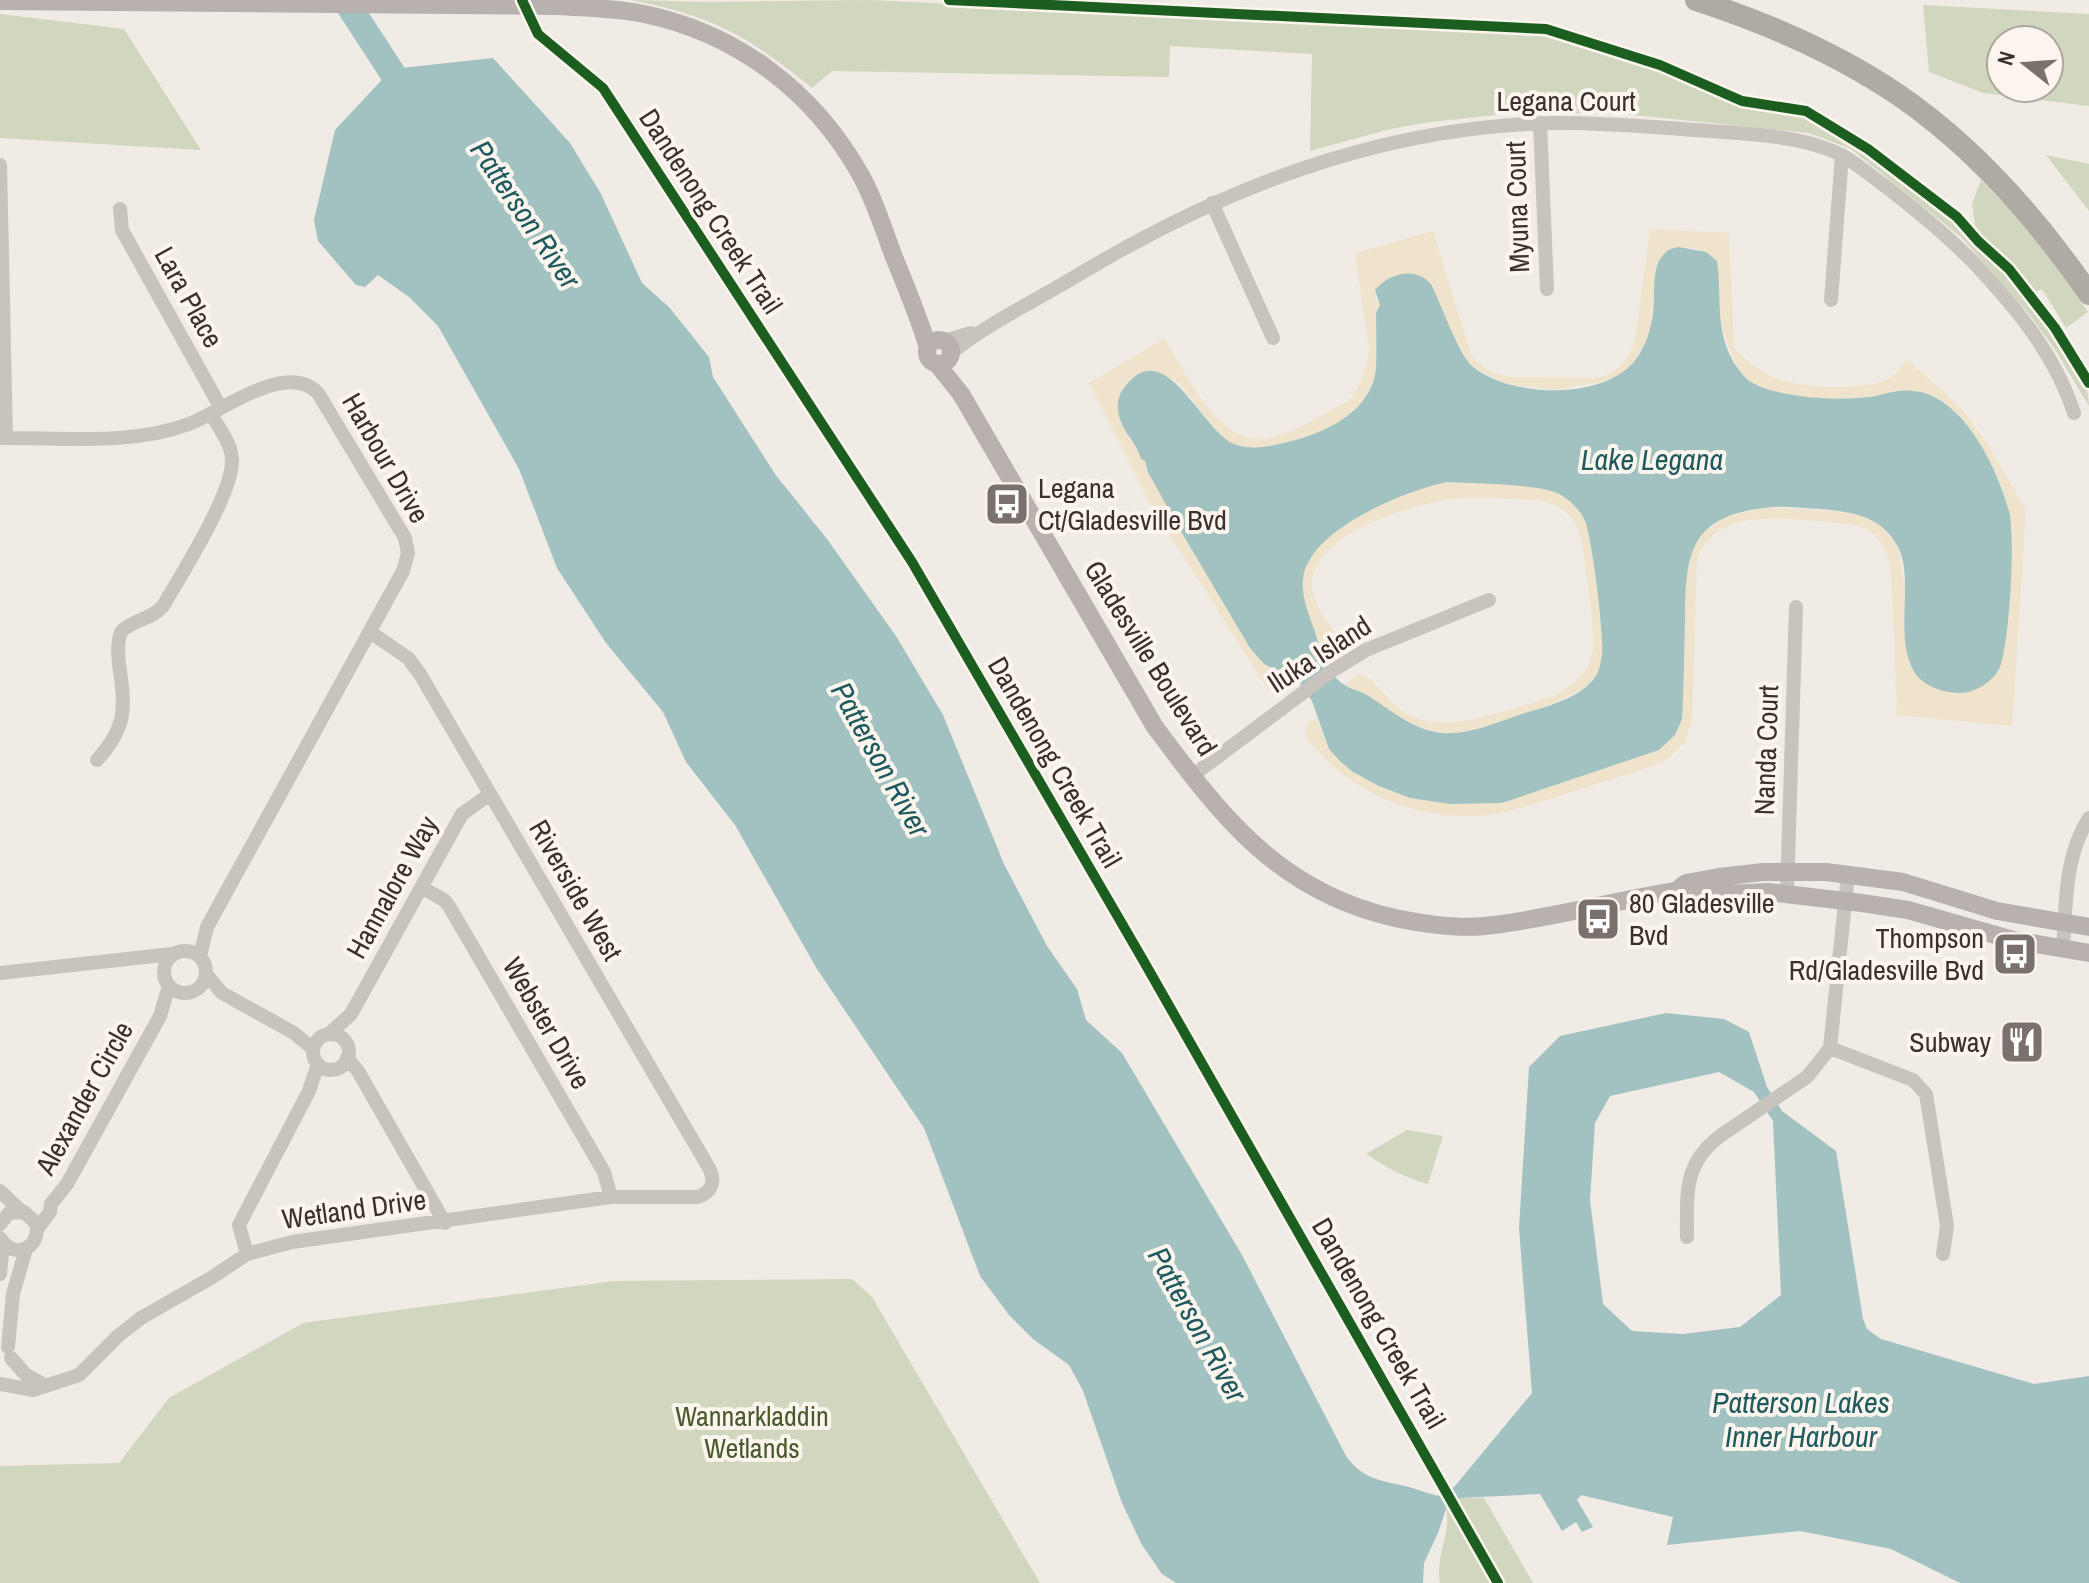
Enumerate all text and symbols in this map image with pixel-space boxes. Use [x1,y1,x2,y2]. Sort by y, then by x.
north arrow [1985,24,2065,104]
text: N [1990,48,2022,69]
street label: Legana Court [1496,82,1636,120]
street label: Dandenong Creek Trail [630,101,792,321]
water label: Patterson River [462,132,591,297]
street label: Myuna Court [1496,141,1538,273]
street label: Lara Place [146,240,232,354]
street label: Harbour Drive [333,386,439,530]
water label: Lake Legana [1581,439,1723,479]
place label: Legana Ct/Gladesville Bvd [1038,469,1227,539]
bus stop icon: Legana Ct/Gladesville Bvd [983,480,1031,528]
street label: Gladesville Boulevard [1076,553,1226,763]
street label: Iluka Island [1260,606,1378,702]
street label: Dandenong Creek Trail [979,650,1131,874]
water label: Patterson River [822,675,940,844]
street label: Nanda Court [1745,684,1787,816]
street label: Hannalore Way [337,809,447,965]
street label: Riverside West [520,813,632,967]
place label: 80 Gladesville Bvd [1629,884,1775,954]
bus stop icon: 80 Gladesville Bvd [1574,895,1622,943]
place label: Thompson Rd/Gladesville Bvd [1789,919,1984,989]
bus stop icon: Thompson Rd/Gladesville Bvd [1991,930,2039,978]
street label: Webster Drive [494,950,600,1096]
street label: Alexander Circle [26,1015,142,1182]
restaurant icon: Subway [1998,1018,2046,1066]
place label: Subway [1909,1023,1992,1061]
street label: Wetland Drive [280,1180,428,1238]
street label: Dandenong Creek Trail [1303,1211,1455,1435]
water label: Patterson River [1139,1240,1257,1409]
water label: Patterson Lakes Inner Harbour [1712,1382,1890,1456]
park label: Wannarkladdin Wetlands [675,1397,829,1467]

